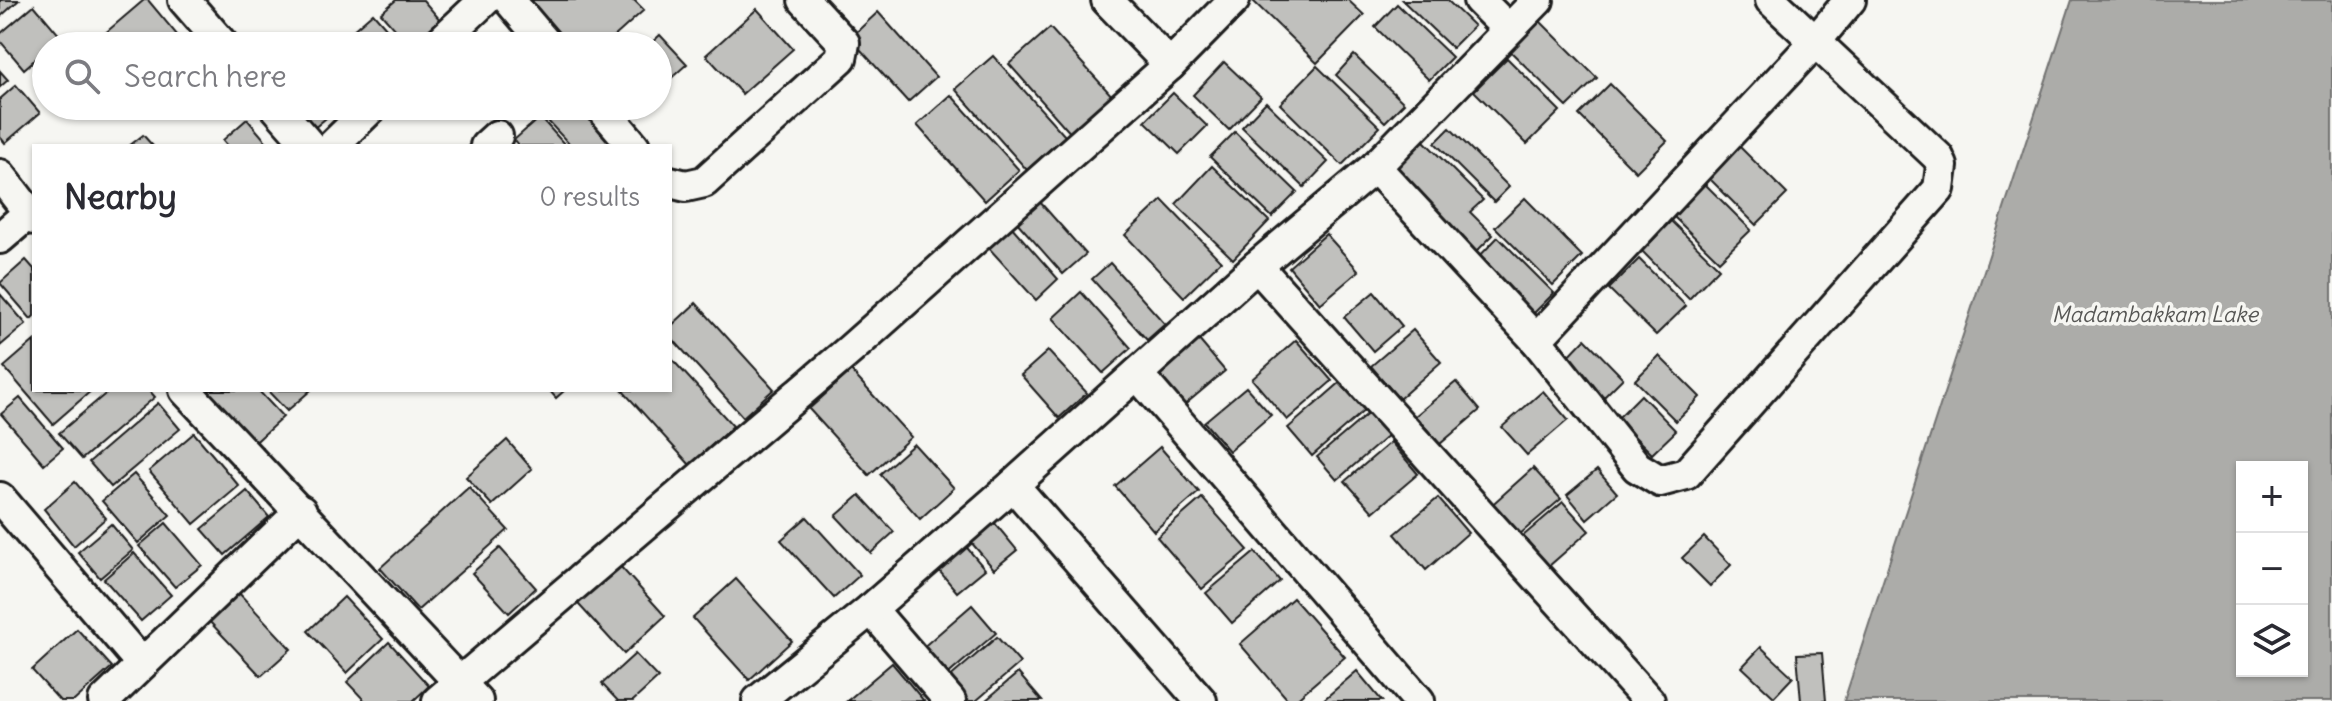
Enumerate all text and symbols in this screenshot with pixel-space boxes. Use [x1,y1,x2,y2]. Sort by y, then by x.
search box [32,32,672,120]
icon: search [60,54,104,98]
text: Search here [124,57,287,95]
text: Nearby [64,175,177,218]
text: 0 results [539,180,640,213]
water label: Madambakkam Lake [2052,300,2260,328]
map controls [2236,461,2308,677]
button: + [2236,461,2308,533]
button: − [2236,533,2308,605]
button: layers [2236,605,2308,677]

